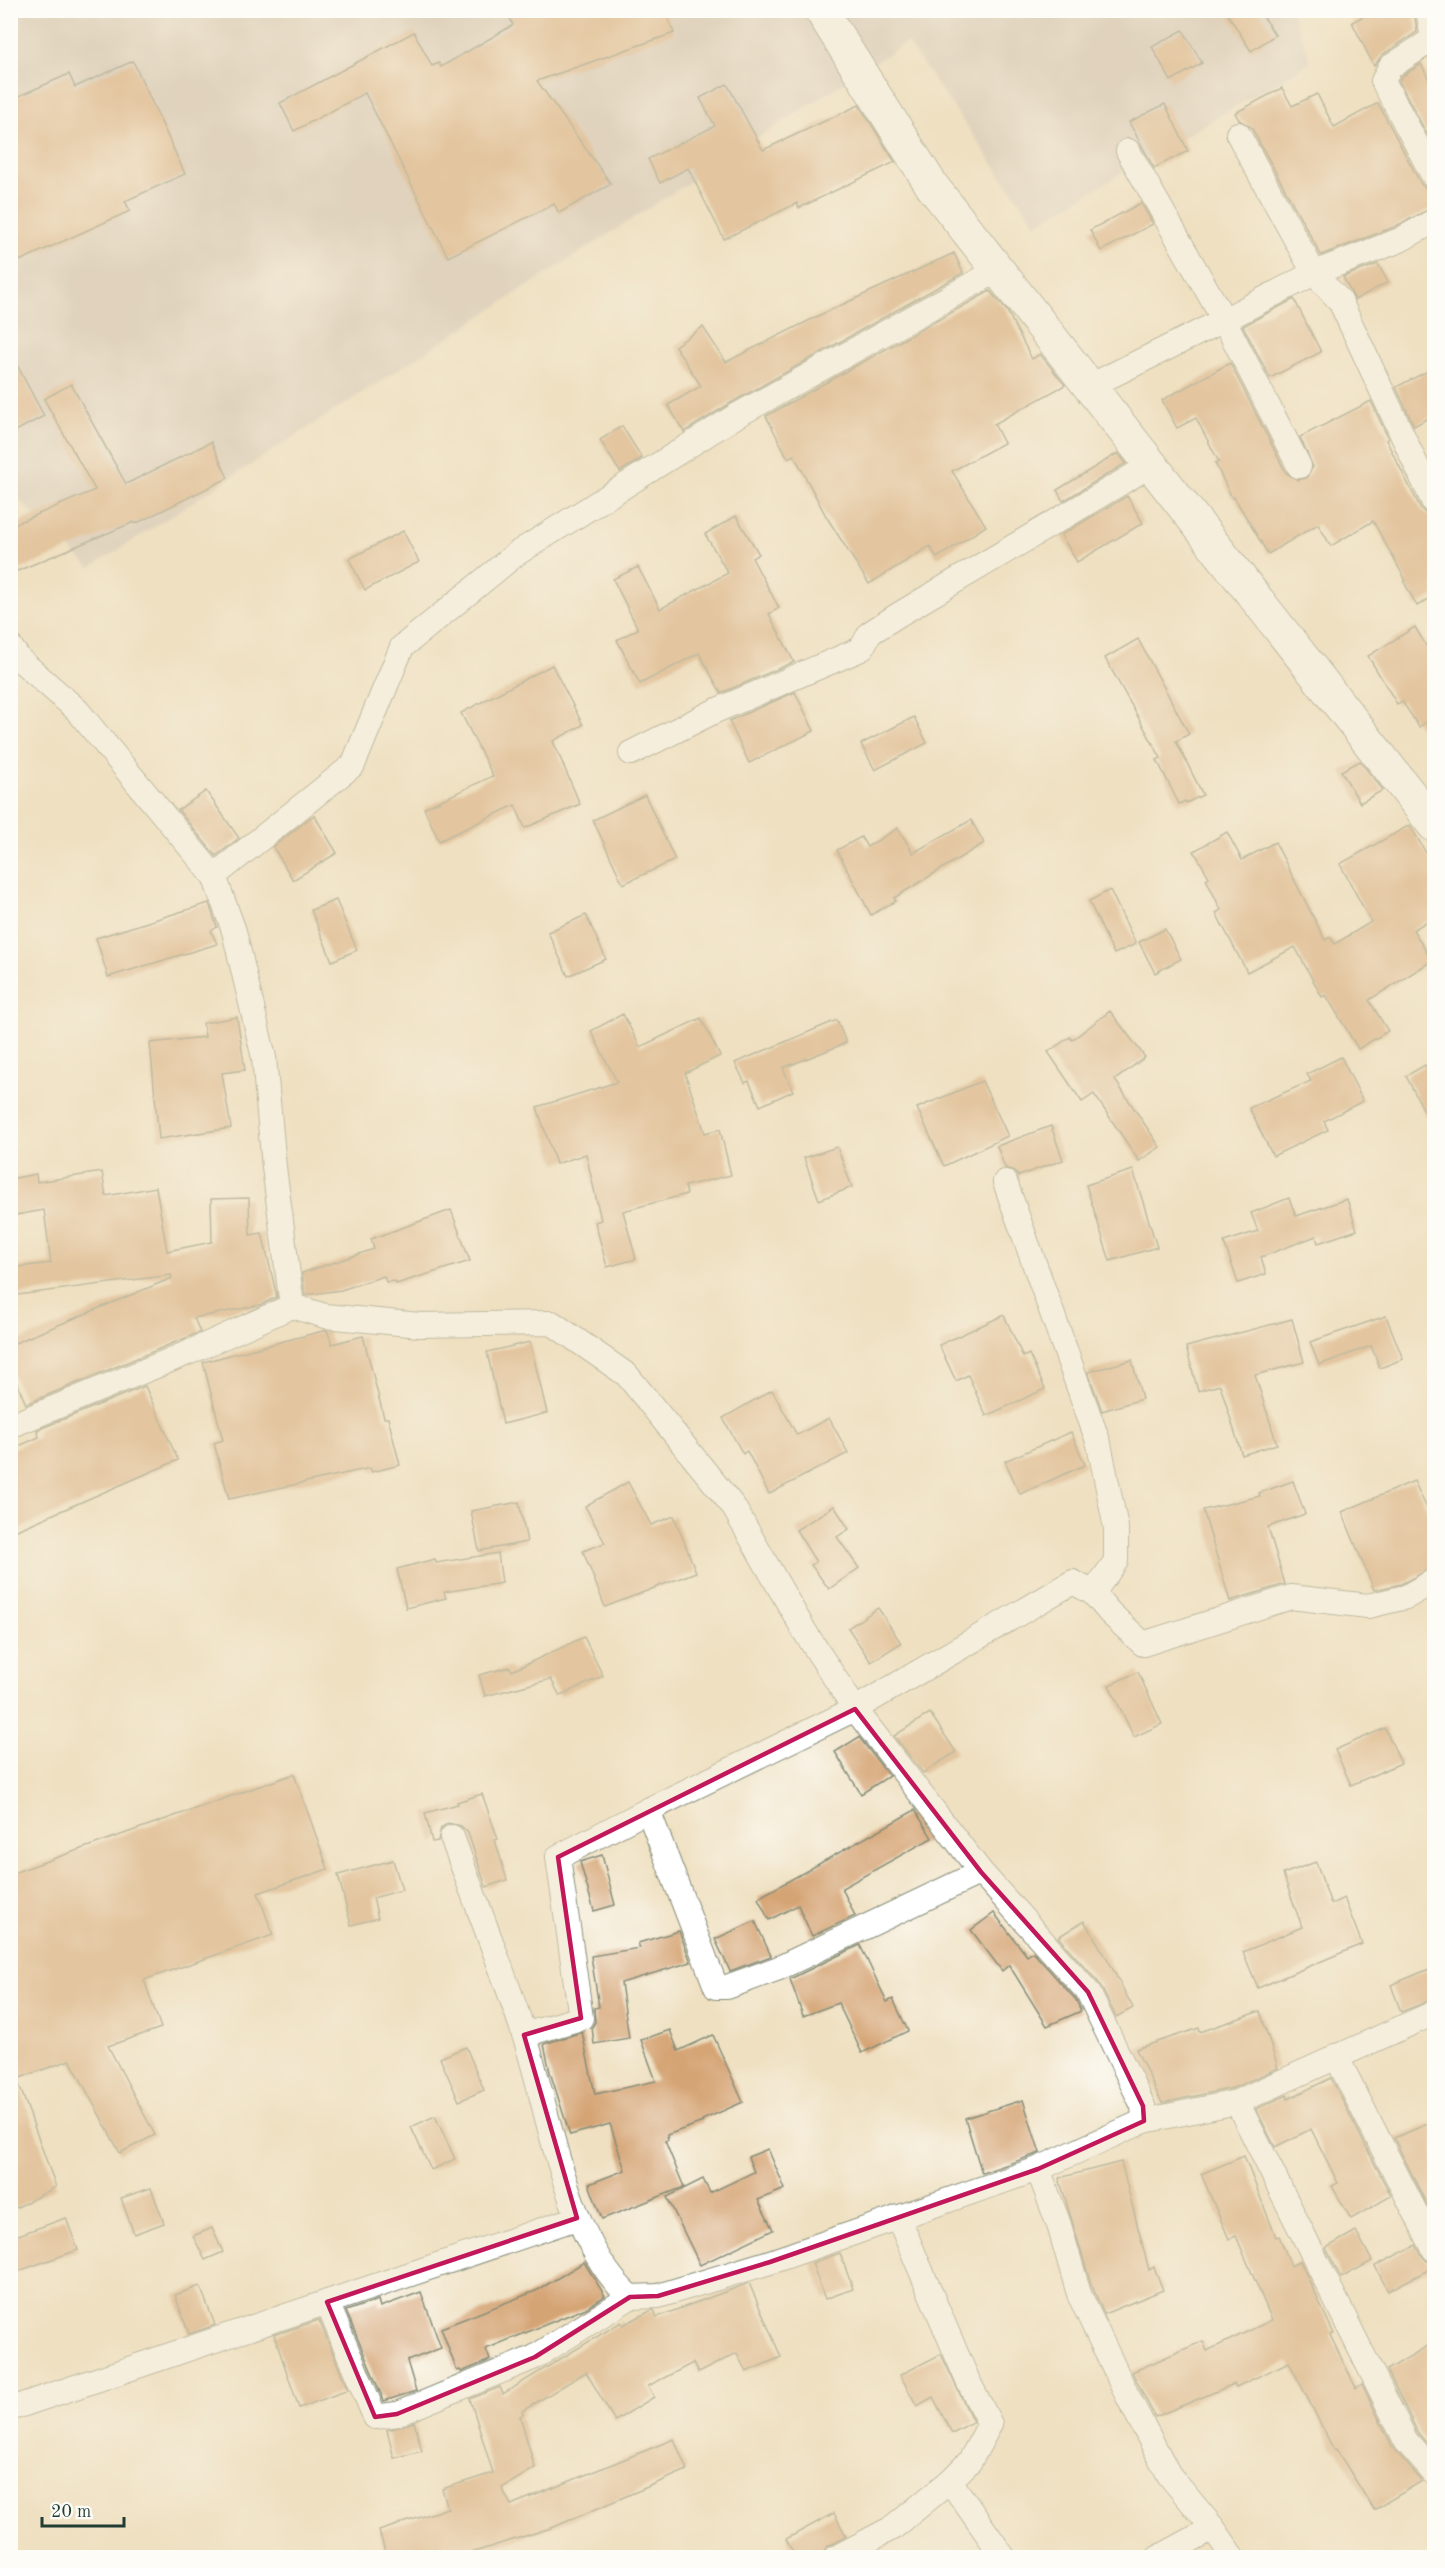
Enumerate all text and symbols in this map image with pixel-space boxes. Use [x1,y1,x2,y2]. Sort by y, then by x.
scale bar [42,2490,124,2528]
text: 20 m [51,2503,91,2521]

